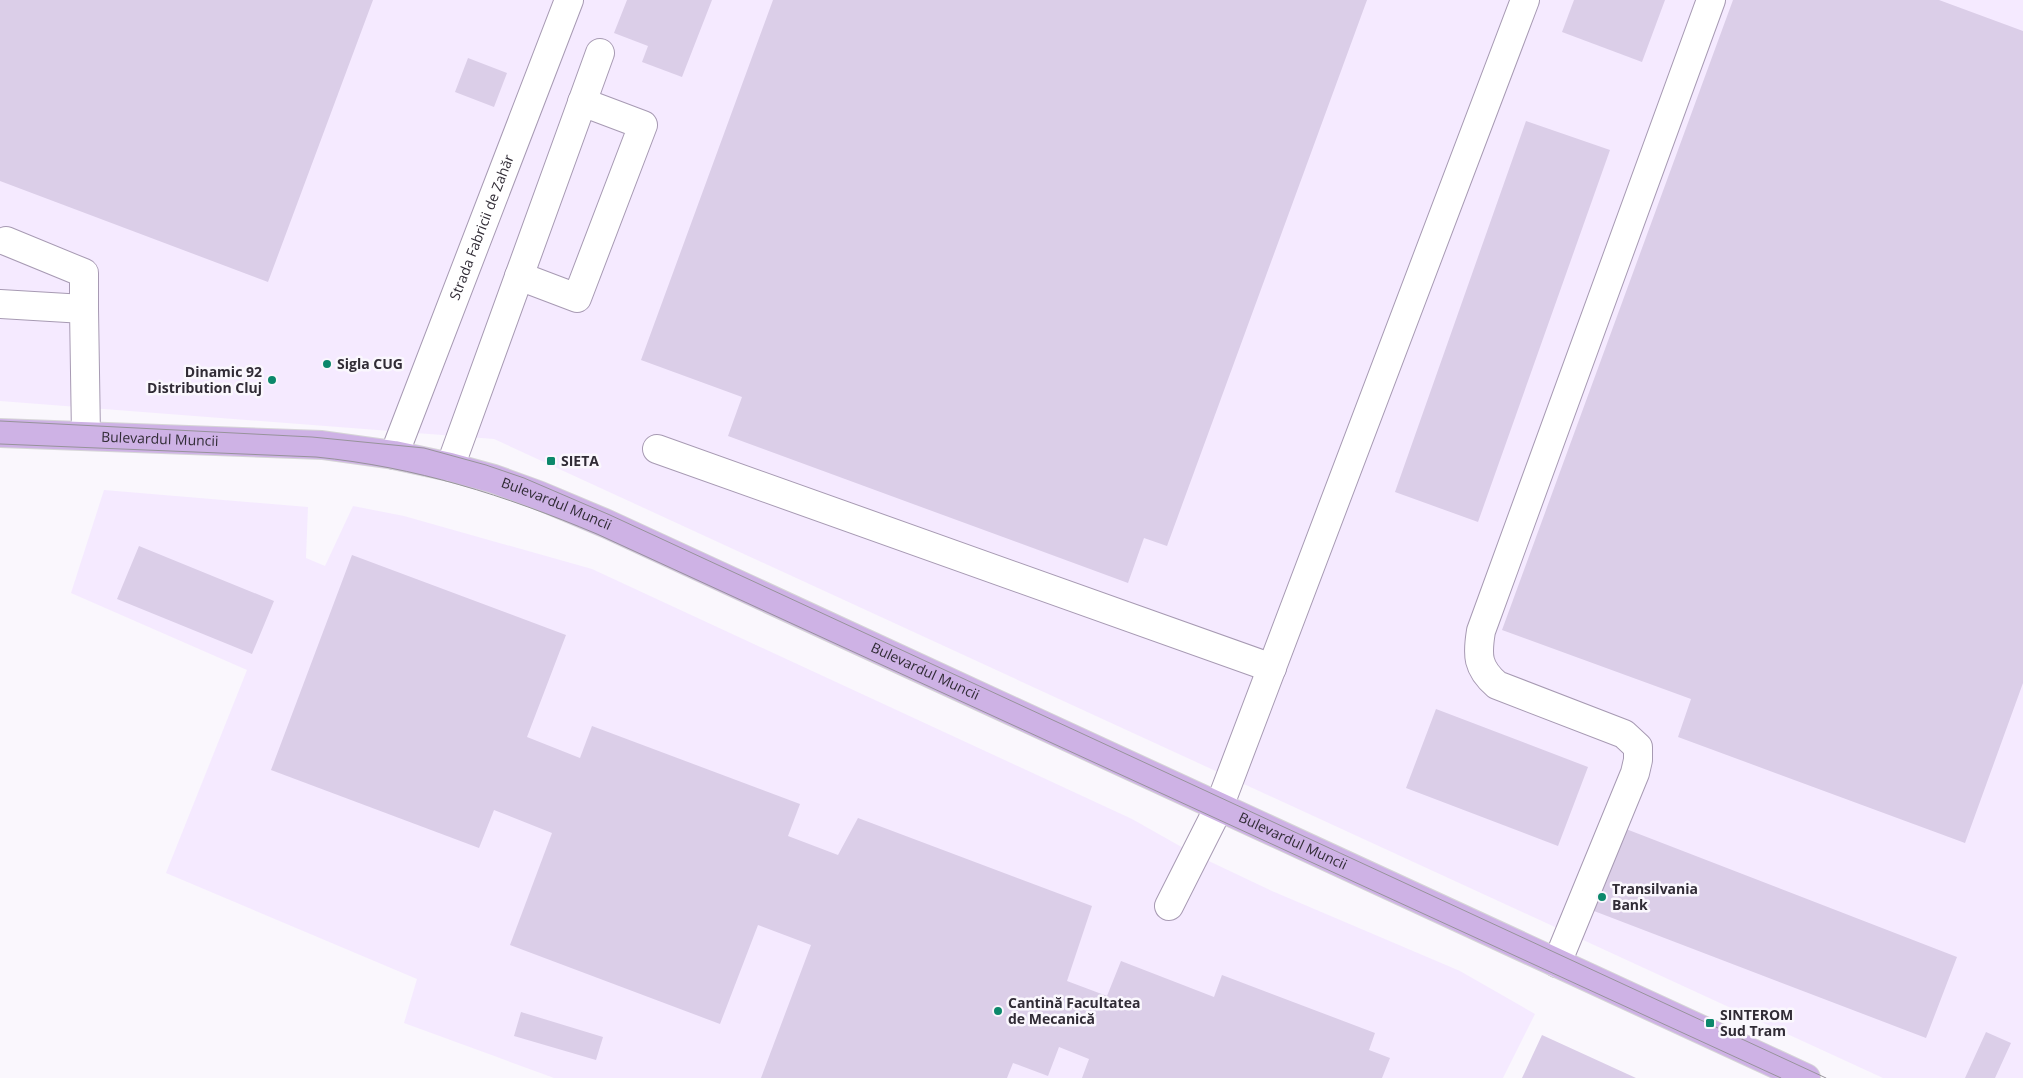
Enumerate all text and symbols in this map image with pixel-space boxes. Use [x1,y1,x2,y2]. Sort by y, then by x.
street label: Strada Fabricii de Zahăr [445,151,518,303]
place label: Sigla CUG [337,354,403,373]
marker: Sigla CUG [321,358,333,370]
place label: Dinamic 92 Distribution Cluj [147,362,262,397]
marker: Dinamic 92 Distribution Cluj [266,374,278,386]
street label: Bulevardul Muncii [101,427,219,450]
place label: SIETA [561,451,599,470]
marker: SIETA [545,455,557,467]
street label: Bulevardul Muncii [499,472,615,534]
street label: Bulevardul Muncii [868,637,983,704]
street label: Bulevardul Muncii [1236,807,1350,874]
place label: Transilvania Bank [1612,879,1698,914]
marker: Transilvania Bank [1596,891,1608,903]
place label: Cantină Facultatea de Mecanică [1008,993,1140,1028]
marker: Cantină Facultatea de Mecanică [992,1005,1004,1017]
place label: SINTEROM Sud Tram [1720,1005,1793,1040]
marker: SINTEROM Sud Tram [1704,1017,1716,1029]

